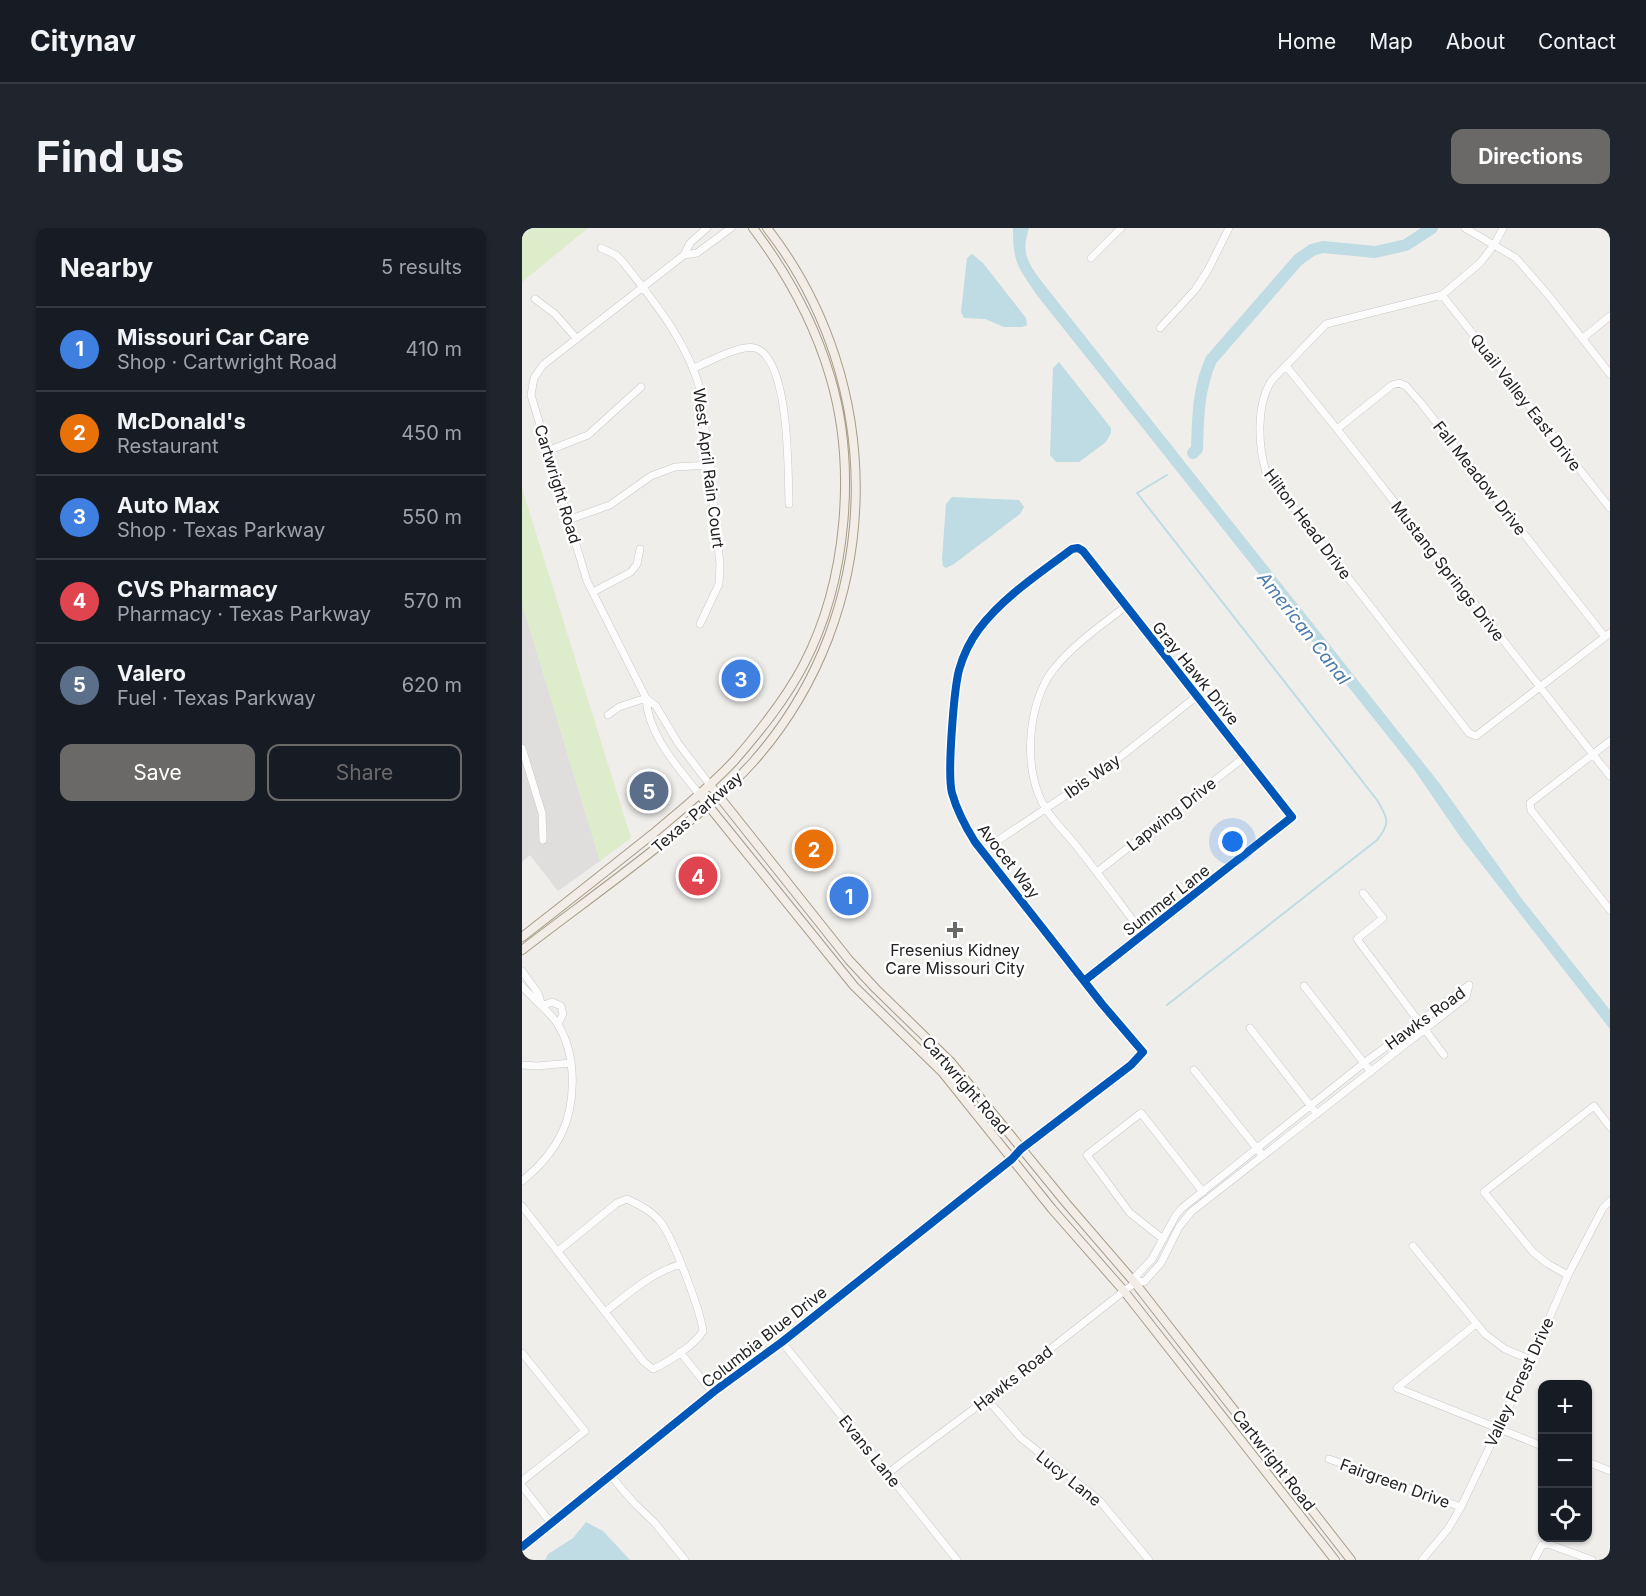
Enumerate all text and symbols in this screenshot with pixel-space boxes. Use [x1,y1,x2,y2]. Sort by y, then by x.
text: Citynav [30,24,136,58]
text: Home [1277,29,1336,54]
text: Map [1369,29,1413,54]
text: About [1446,29,1505,54]
text: Contact [1538,29,1616,54]
button: Directions [1451,129,1610,184]
text: Find us [36,131,184,182]
text: Nearby [60,252,153,283]
text: 5 results [381,255,462,279]
text: Missouri Car Care [117,324,309,350]
street label: Quail Valley East Drive [1466,329,1586,475]
text: 1 [75,337,84,361]
text: 410 m [406,337,462,361]
text: Shop · Cartwright Road [117,350,337,374]
street label: West April Rain Court [689,387,729,549]
text: McDonald's [117,408,246,434]
street label: Fall Meadow Drive [1429,417,1531,539]
text: 2 [73,421,86,445]
text: 450 m [401,421,462,445]
street label: Cartwright Road [530,422,586,546]
text: Restaurant [117,434,219,458]
street label: Hilton Head Drive [1260,465,1356,583]
text: Auto Max [117,492,220,518]
street label: Mustang Springs Drive [1387,497,1509,645]
text: 3 [73,505,86,529]
text: 550 m [402,505,462,529]
text: Shop · Texas Parkway [117,518,325,542]
water label: American Canal [1253,567,1355,689]
text: CVS Pharmacy [117,576,278,602]
text: 4 [73,589,86,613]
text: 570 m [403,589,462,613]
text: Pharmacy · Texas Parkway [117,602,371,626]
street label: Gray Hawk Drive [1148,617,1244,729]
pin: 3 [722,656,760,702]
text: Valero [117,660,186,686]
text: 5 [73,673,86,697]
text: 620 m [402,673,462,697]
text: Fuel · Texas Parkway [117,686,316,710]
button: Save [60,744,255,801]
button: Share [267,744,462,801]
street label: Ibis Way [1060,750,1124,802]
street label: Texas Parkway [647,767,747,857]
pin: 5 [630,768,668,814]
street label: Lapwing Drive [1122,773,1220,855]
street label: Avocet Way [974,820,1044,902]
pin: 2 [794,826,834,872]
your location [1218,827,1247,856]
pin: 4 [678,854,717,898]
street label: Summer Lane [1119,860,1213,940]
pin: 1 [830,874,868,918]
marker: Fresenius Kidney Care Missouri City [946,921,964,939]
place label: Fresenius Kidney Care Missouri City [885,940,1025,978]
street label: Hawks Road [1381,982,1469,1054]
street label: Cartwright Road [918,1032,1014,1138]
street label: Columbia Blue Drive [698,1282,830,1392]
street label: Valley Forest Drive [1480,1314,1558,1450]
street label: Hawks Road [970,1341,1056,1415]
map controls [1538,1380,1592,1542]
button: + [1538,1380,1592,1434]
street label: Cartwright Road [1228,1405,1320,1515]
street label: Evans Lane [835,1411,905,1491]
button: − [1538,1434,1592,1488]
street label: Lucy Lane [1033,1446,1105,1510]
street label: Fairgreen Drive [1337,1454,1453,1512]
button: locate [1538,1488,1592,1542]

